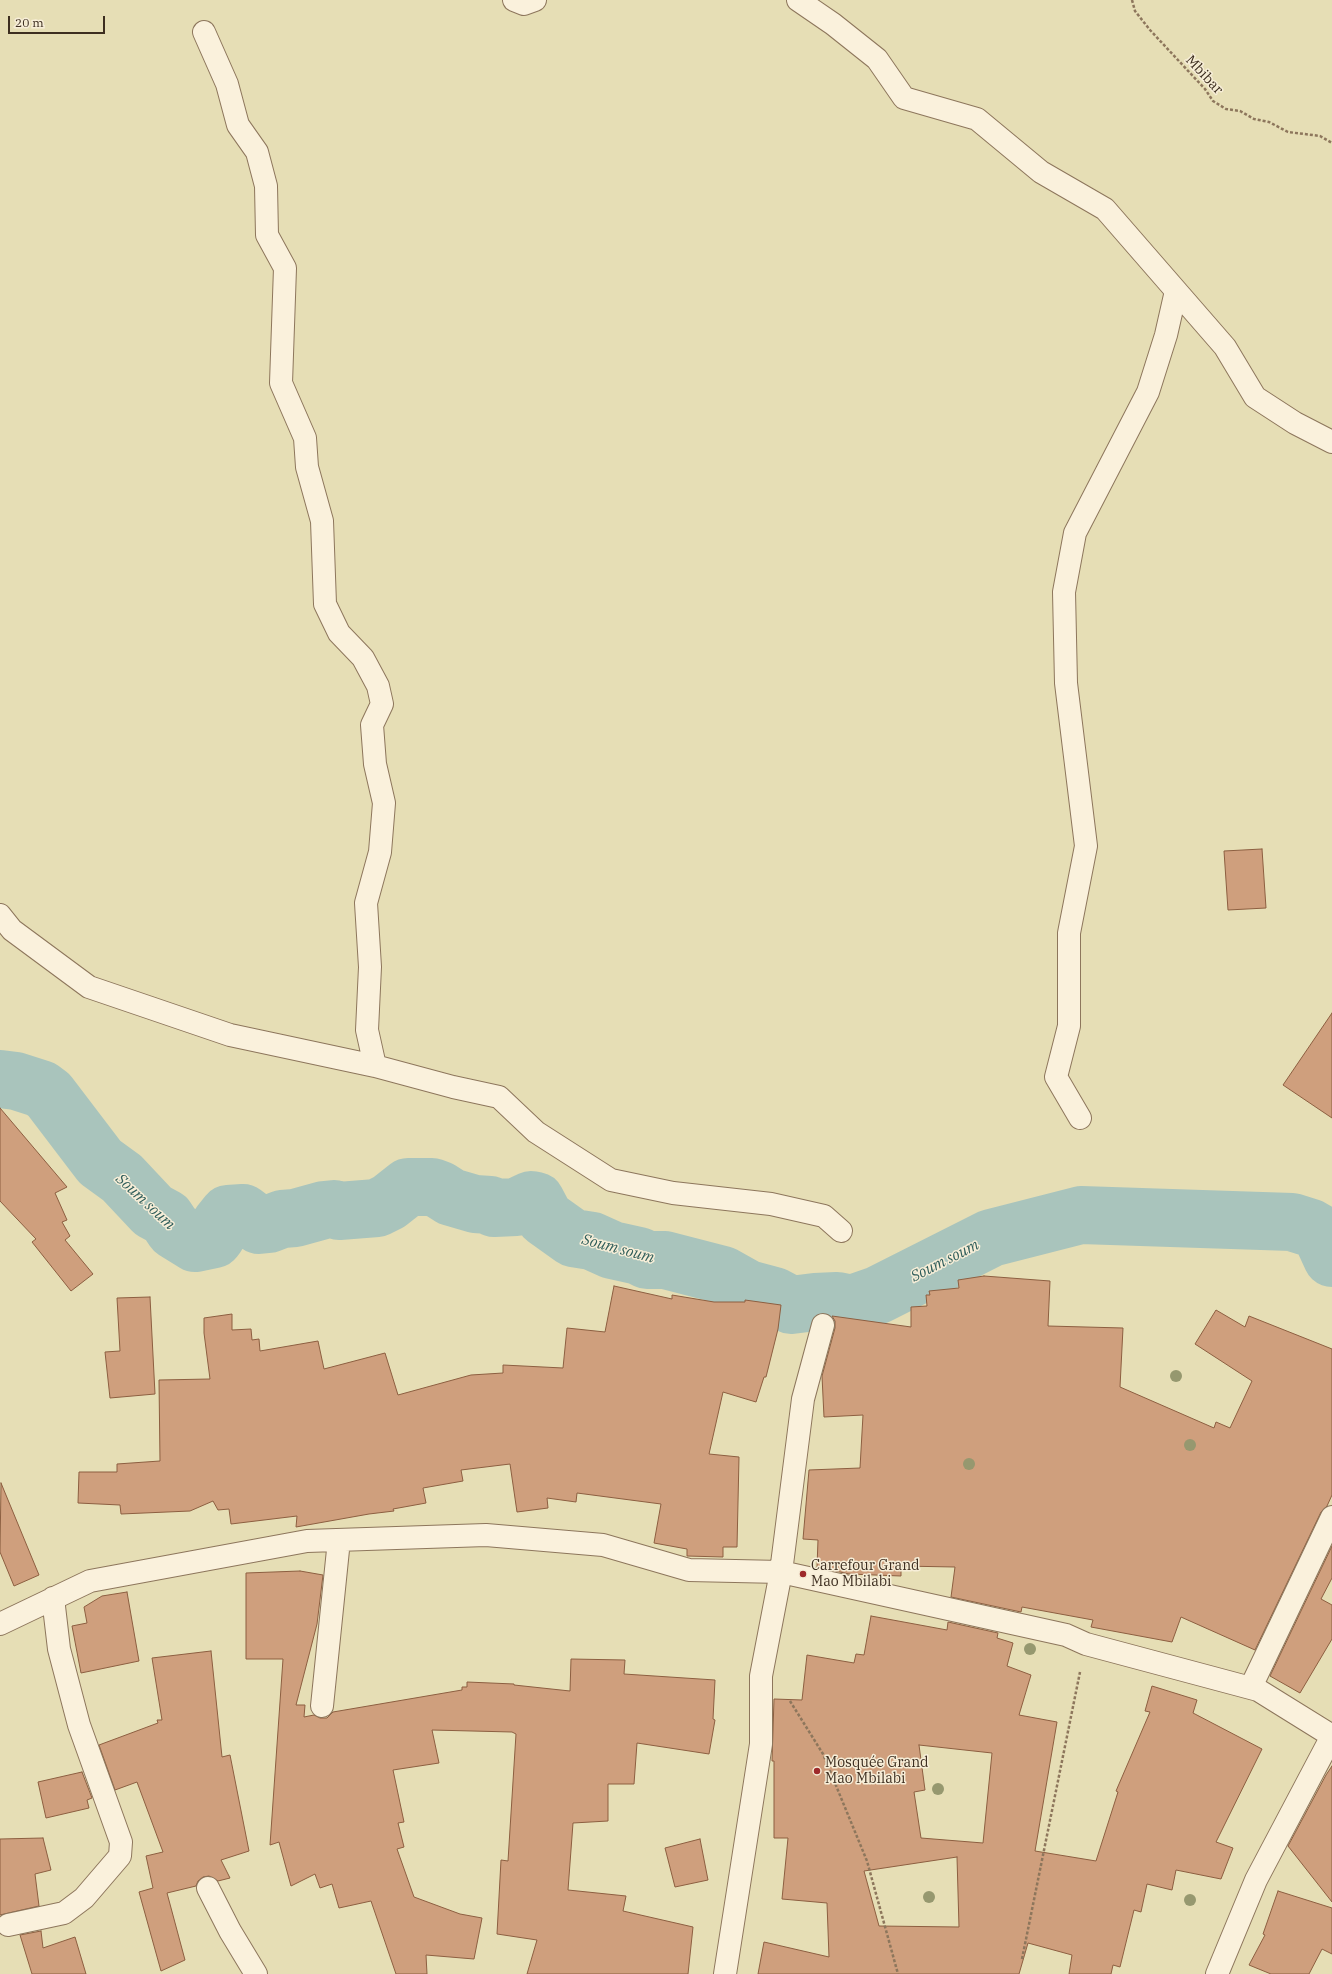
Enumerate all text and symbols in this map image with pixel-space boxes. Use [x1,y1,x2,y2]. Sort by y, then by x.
scale bar [10,8,107,34]
text: 20 m [15,15,44,30]
street label: Mbibar [1182,52,1226,98]
water label: Soum soum [112,1170,178,1234]
water label: Soum soum [580,1231,656,1267]
water label: Soum soum [908,1236,982,1286]
place label: Carrefour Grand Mao Mbilabi [811,1558,920,1590]
marker: Carrefour Grand Mao Mbilabi [798,1569,808,1579]
place label: Mosquée Grand Mao Mbilabi [825,1755,929,1788]
marker: Mosquée Grand Mao Mbilabi [812,1766,822,1776]

